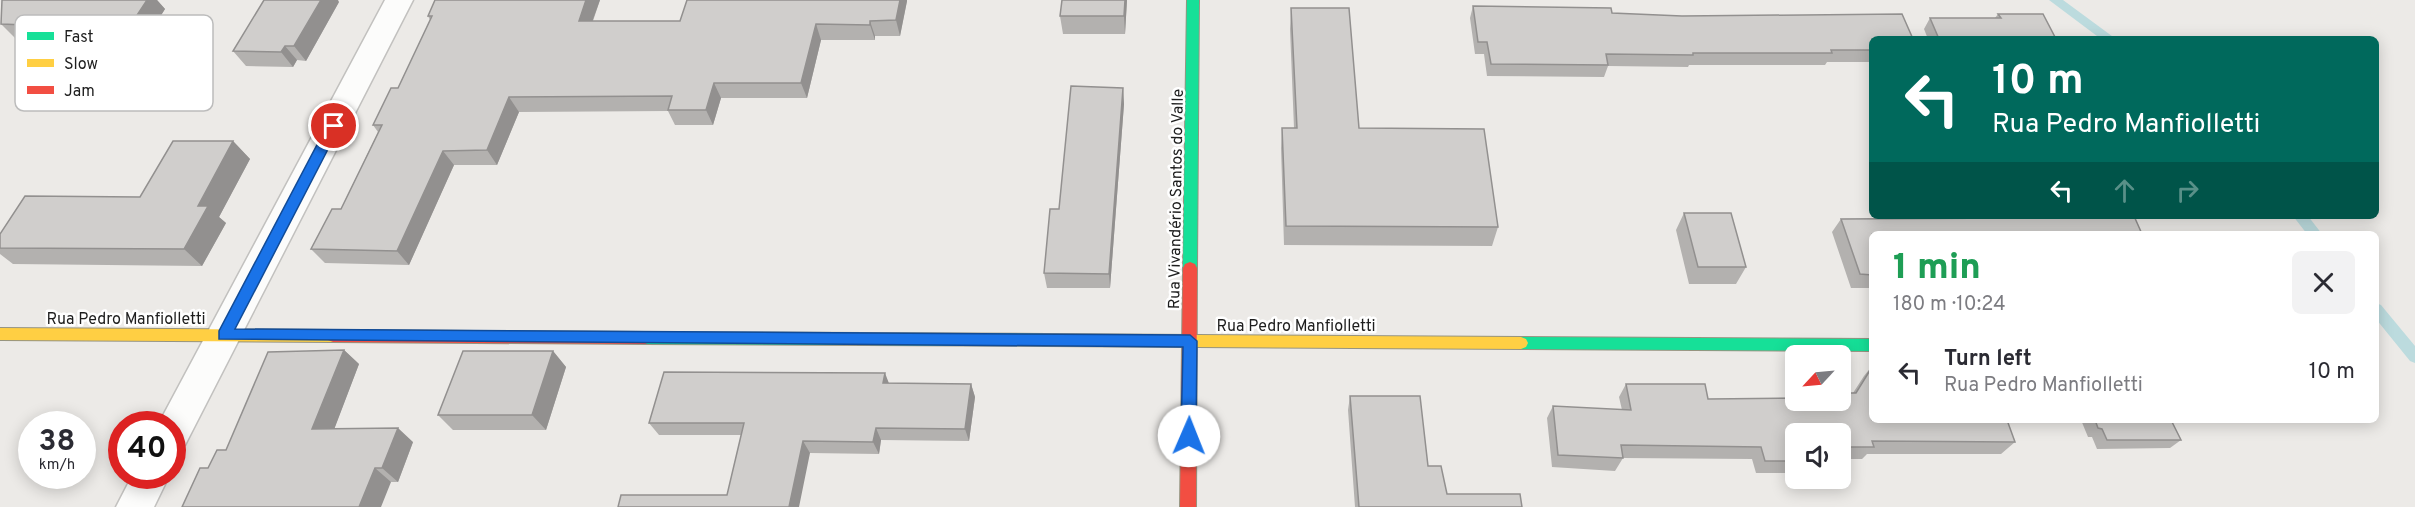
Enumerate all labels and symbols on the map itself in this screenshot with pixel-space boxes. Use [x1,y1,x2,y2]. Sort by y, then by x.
legend [15,15,213,111]
text: Fast [64,28,94,48]
text: Slow [64,55,98,75]
text: Jam [64,82,95,102]
street label: Rua Vivandério Santos do Valle [1165,89,1189,309]
pin [308,100,359,151]
street label: Rua Pedro Manfiolletti [47,310,206,330]
street label: Rua Pedro Manfiolletti [1217,317,1376,337]
north arrow [1785,345,1851,411]
position arrow [1157,404,1221,468]
speed limit sign: 40 [108,411,186,489]

